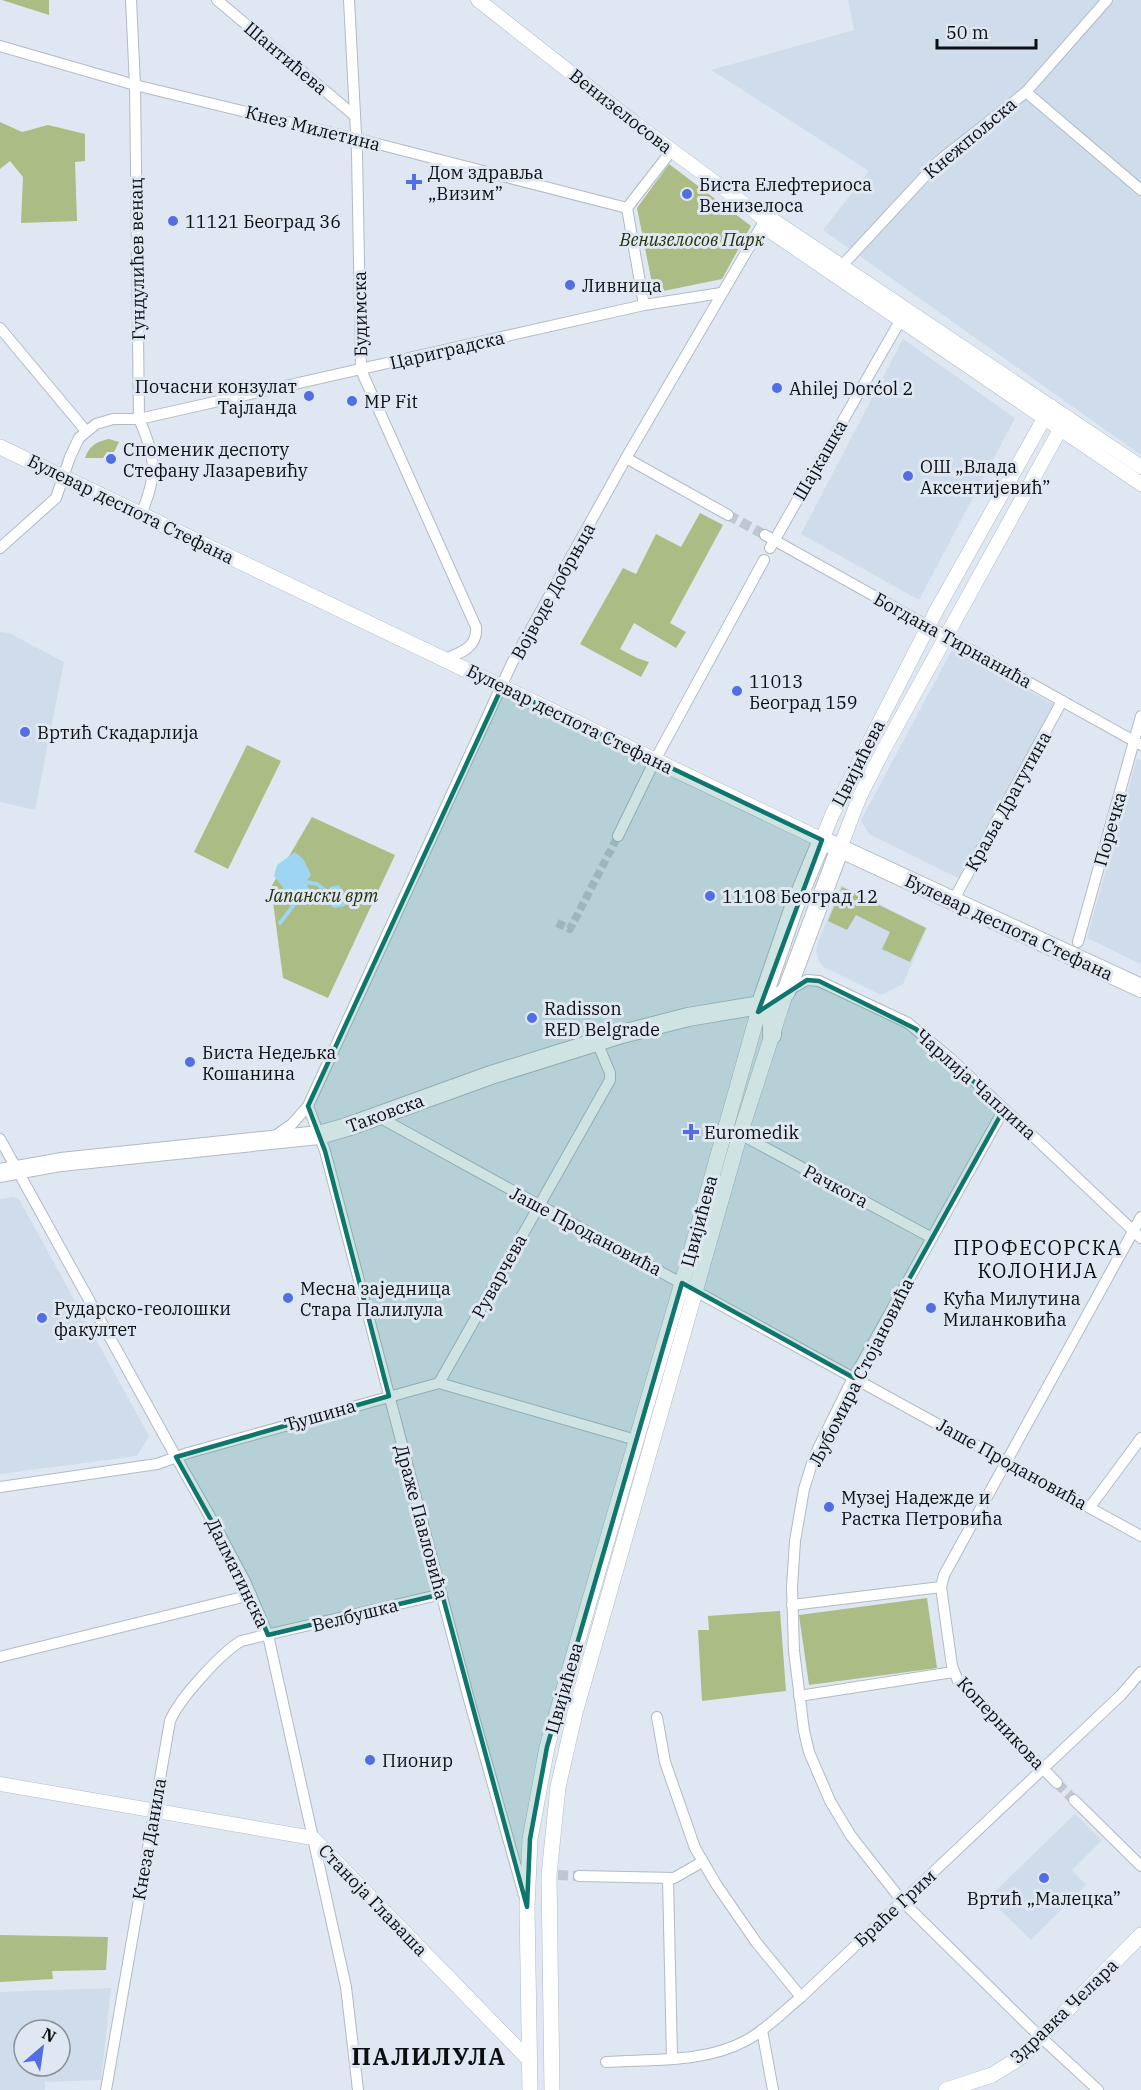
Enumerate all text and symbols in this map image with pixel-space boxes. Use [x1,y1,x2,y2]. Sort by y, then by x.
scale bar [937,12,1036,50]
street label: Шантићева [240,16,333,100]
text: 50 m [946,21,989,44]
street label: Венизелосова [565,64,677,159]
street label: Кнежпољска [919,92,1021,183]
street label: Кнез Милетина [243,100,383,156]
place label: Дом здравља „Визим” [428,161,544,205]
marker: Дом здравља „Визим” [405,173,423,191]
place label: Биста Елефтериоса Венизелоса [699,173,872,217]
street label: Гундулићев венац [124,177,150,341]
marker: Биста Елефтериоса Венизелоса [680,187,694,201]
place label: 11121 Београд 36 [185,210,341,233]
marker: 11121 Београд 36 [166,214,180,228]
park label: Венизелосов Парк [618,228,765,251]
street label: Будимска [348,271,372,357]
place label: Ливница [582,274,662,297]
marker: Ливница [563,278,577,292]
street label: Цариградска [387,326,507,374]
place label: Почасни конзулат Тајланда [135,375,297,419]
place label: Ahilej Dorćol 2 [789,377,913,400]
marker: Ahilej Dorćol 2 [770,381,784,395]
marker: Почасни конзулат Тајланда [302,389,316,403]
place label: MP Fit [364,390,418,413]
marker: MP Fit [345,394,359,408]
street label: Шајкашка [788,415,852,505]
place label: Споменик деспоту Стефану Лазаревићу [123,438,308,482]
street label: Булевар деспота Стефана [24,449,238,569]
marker: Споменик деспоту Стефану Лазаревићу [104,452,118,466]
place label: ОШ „Влада Аксентијевић” [920,455,1051,499]
marker: ОШ „Влада Аксентијевић” [901,469,915,483]
street label: Војводе Добрњца [506,519,600,663]
street label: Богдана Тирнанића [870,587,1036,693]
street label: Булевар деспота Стефана [463,659,677,779]
place label: 11013 Београд 159 [749,670,858,714]
marker: 11013 Београд 159 [730,684,744,698]
street label: Цвијићева [826,716,890,810]
place label: Вртић Скадарлија [37,721,199,744]
marker: Вртић Скадарлија [18,725,32,739]
street label: Краља Драгутина [960,727,1056,875]
street label: Поречка [1088,789,1132,869]
street label: Булевар деспота Стефана [901,869,1117,985]
park label: Јапански врт [265,884,378,907]
place label: 11108 Београд 12 [722,885,878,908]
marker: 11108 Београд 12 [703,889,717,903]
place label: Radisson RED Belgrade [544,997,660,1041]
marker: Radisson RED Belgrade [525,1011,539,1025]
street label: Чарлија Чаплина [911,1024,1041,1145]
place label: Биста Недељка Кошанина [202,1041,337,1085]
marker: Биста Недељка Кошанина [183,1055,197,1069]
street label: Таковска [343,1088,427,1138]
place label: Euromedik [704,1121,799,1144]
marker: Euromedik [682,1123,700,1141]
street label: Рачкога [800,1159,873,1213]
street label: Цвијићева [676,1172,722,1269]
street label: Јаше Продановића [506,1181,666,1281]
street label: Руварчева [466,1230,532,1322]
district label: ПРОФЕСОРСКА КОЛОНИЈА [954,1234,1122,1284]
street label: Љубомира Стојановића [803,1274,919,1470]
place label: Месна заједница Стара Палилула [300,1277,451,1321]
place label: Кућа Милутина Миланковића [943,1287,1081,1331]
marker: Месна заједница Стара Палилула [281,1291,295,1305]
place label: Рударско-геолошки факултет [54,1297,231,1341]
marker: Кућа Милутина Миланковића [924,1301,938,1315]
marker: Рударско-геолошки факултет [35,1311,49,1325]
street label: Ђушина [282,1394,359,1436]
street label: Јаше Продановића [933,1413,1091,1515]
street label: Драже Павловића [390,1442,454,1602]
place label: Музеј Надежде и Растка Петровића [841,1486,1003,1530]
marker: Музеј Надежде и Растка Петровића [822,1500,836,1514]
street label: Далматинска [202,1514,274,1632]
street label: Велбушка [310,1593,401,1637]
street label: Цвијићева [540,1639,588,1736]
street label: Коперникова [952,1672,1050,1774]
place label: Пионир [382,1749,453,1772]
marker: Пионир [363,1753,377,1767]
street label: Кнеза Данила [127,1776,171,1902]
street label: Станоја Главаша [314,1839,433,1961]
street label: Браће Грим [849,1864,941,1952]
marker: Вртић „Малецка” [1037,1871,1051,1885]
place label: Вртић „Малецка” [967,1887,1121,1910]
street label: Здравка Челара [1005,1953,1123,2068]
north arrow [12,2018,72,2078]
text: N [39,2023,60,2047]
district label: ПАЛИЛУЛА [352,2040,506,2072]

